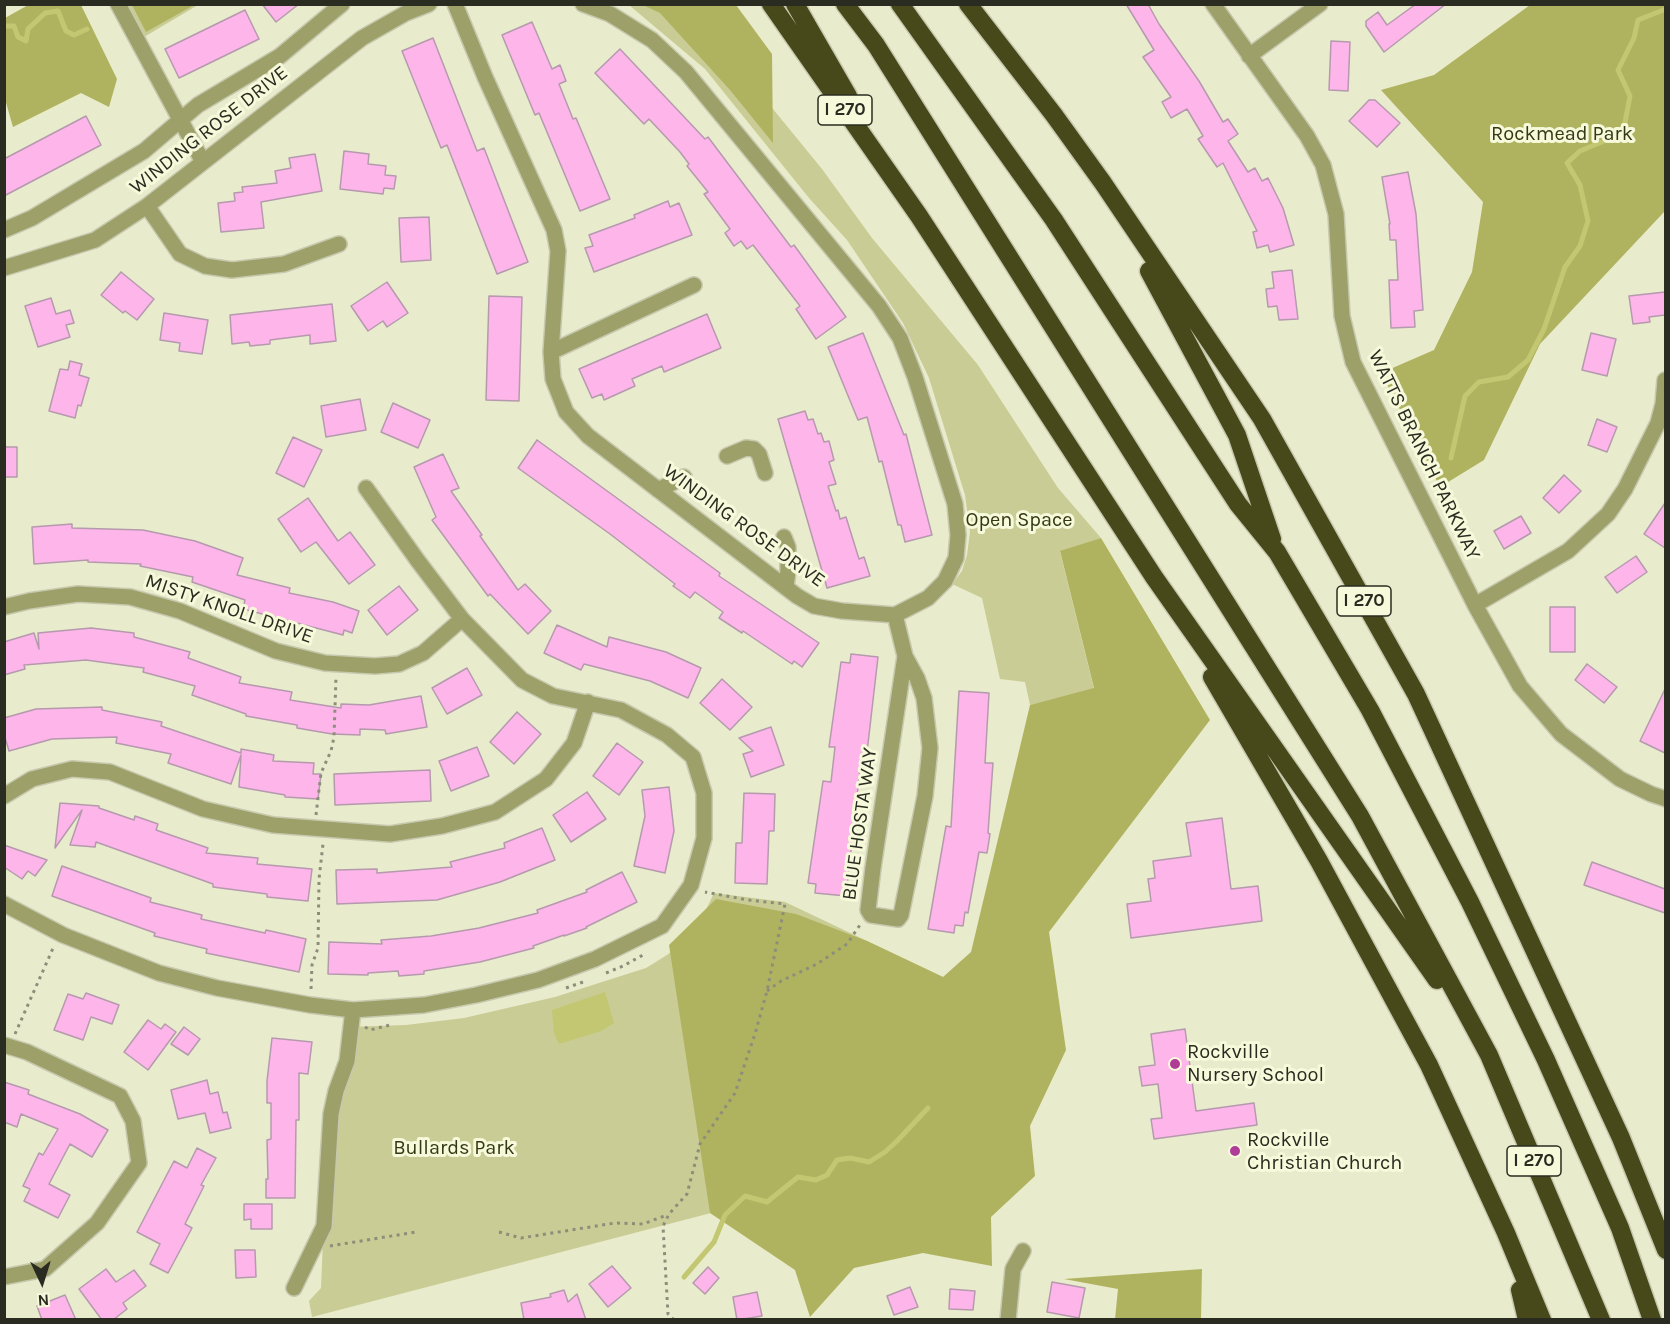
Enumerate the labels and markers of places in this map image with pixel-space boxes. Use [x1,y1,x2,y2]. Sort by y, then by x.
place label: Rockville Nursery School [1187,1040,1324,1087]
marker: Rockville Nursery School [1168,1057,1182,1071]
place label: Rockville Christian Church [1247,1128,1402,1175]
marker: Rockville Christian Church [1228,1144,1242,1158]

